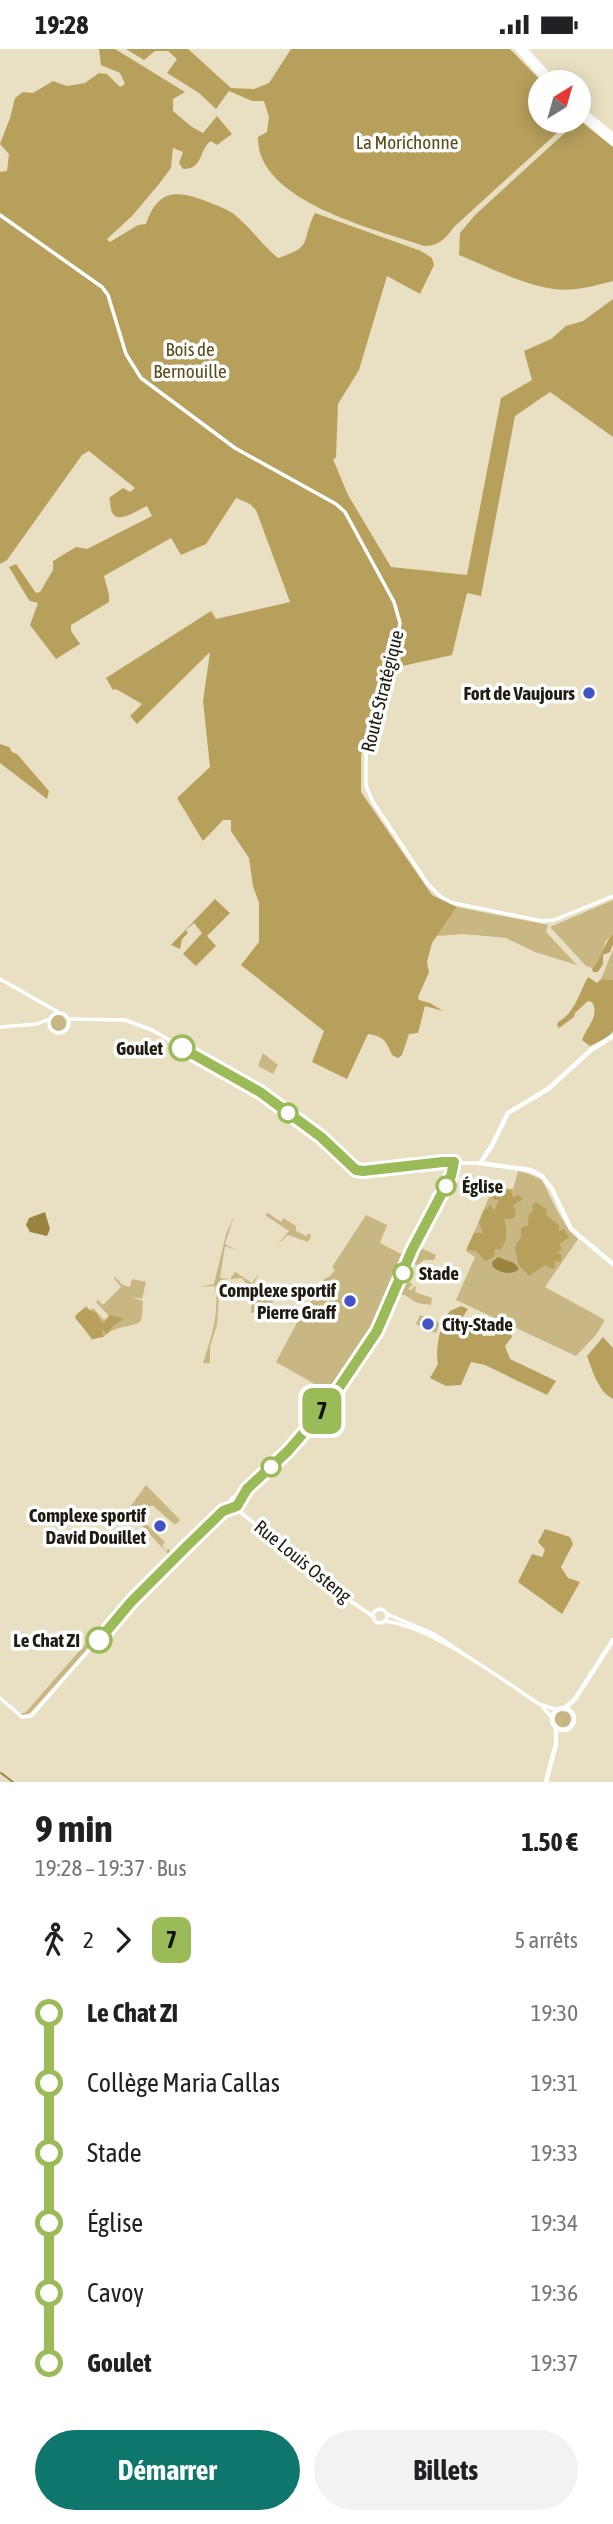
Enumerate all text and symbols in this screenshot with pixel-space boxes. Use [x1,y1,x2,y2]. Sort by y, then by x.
text: 19:28 [35,10,89,40]
north arrow [528,70,592,133]
map controls [528,70,591,133]
park label: La Morichonne [356,131,458,153]
park label: Bois de Bernouille [153,338,227,382]
street label: Route Stratégique [356,628,408,754]
place label: Fort de Vaujours [464,682,575,704]
marker: Fort de Vaujours [581,685,597,701]
marker: Goulet [169,1035,195,1061]
place label: Goulet [116,1037,164,1059]
unlabelled marker [278,1103,298,1123]
place label: Église [462,1175,503,1197]
marker: Église [436,1176,456,1196]
place label: Stade [419,1262,459,1284]
marker: Stade [393,1263,413,1283]
place label: Complexe sportif Pierre Graff [219,1279,337,1323]
marker: Complexe sportif Pierre Graff [342,1293,358,1309]
place label: City-Stade [442,1313,513,1335]
marker: City-Stade [420,1316,436,1332]
line badge: 7 [299,1388,345,1434]
text: 7 [316,1397,328,1424]
unlabelled marker [261,1457,281,1477]
place label: Complexe sportif David Douillet [29,1504,147,1548]
street label: Rue Louis Osteng [250,1515,356,1607]
marker: Complexe sportif David Douillet [152,1518,168,1534]
marker: Le Chat ZI [86,1627,112,1653]
place label: Le Chat ZI [13,1629,80,1651]
text: 9 min [35,1807,113,1850]
text: 1.50 € [521,1827,578,1857]
text: 19:28 – 19:37 · Bus [35,1855,187,1881]
icon: walk [35,1921,73,1959]
icon: forward [104,1921,142,1959]
text: 7 [166,1926,177,1953]
text: 2 [83,1927,94,1953]
text: 5 arrêts [515,1927,578,1953]
text: Le Chat ZI [87,1998,178,2028]
text: 19:30 [531,2000,578,2026]
text: Collège Maria Callas [87,2068,280,2098]
text: 19:31 [531,2070,578,2096]
text: Stade [87,2138,142,2168]
text: 19:33 [531,2140,578,2166]
text: Église [87,2208,143,2238]
text: 19:34 [531,2210,578,2236]
text: Cavoy [87,2278,144,2308]
text: 19:36 [531,2280,578,2306]
text: Goulet [87,2348,151,2378]
text: 19:37 [531,2350,578,2376]
button: Démarrer [35,2430,300,2510]
button: Billets [314,2430,578,2510]

